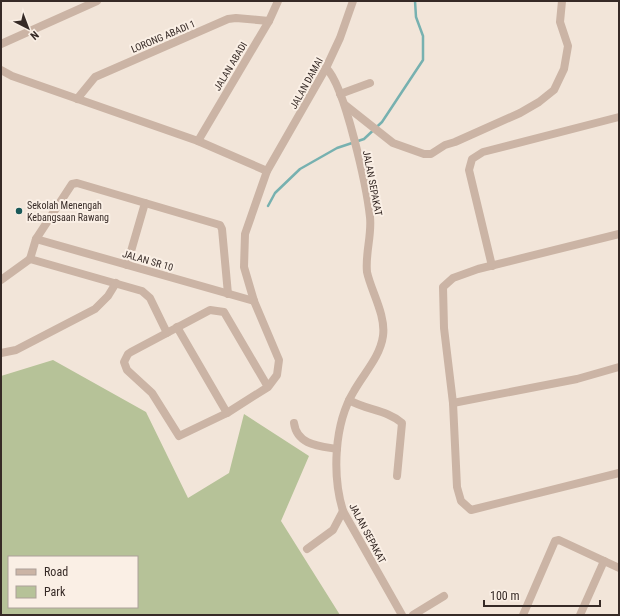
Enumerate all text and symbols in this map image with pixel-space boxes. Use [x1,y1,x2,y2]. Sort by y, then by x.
north arrow [8,8,48,48]
street label: LORONG ABADI 1 [129,18,197,55]
text: N [27,28,41,42]
street label: JALAN ABADI [212,40,249,93]
street label: JALAN DAMAI [288,56,325,111]
street label: JALAN SEPAKAT [361,150,384,217]
place label: Sekolah Menengah Kebangsaan Rawang [27,200,109,223]
marker: Sekolah Menengah Kebangsaan Rawang [14,206,24,216]
street label: JALAN SR 10 [121,248,175,273]
street label: JALAN SEPAKAT [347,501,388,565]
legend [8,556,138,608]
text: Road [44,565,68,579]
scale bar [484,582,600,608]
text: Park [44,585,66,599]
text: 100 m [490,589,520,603]

